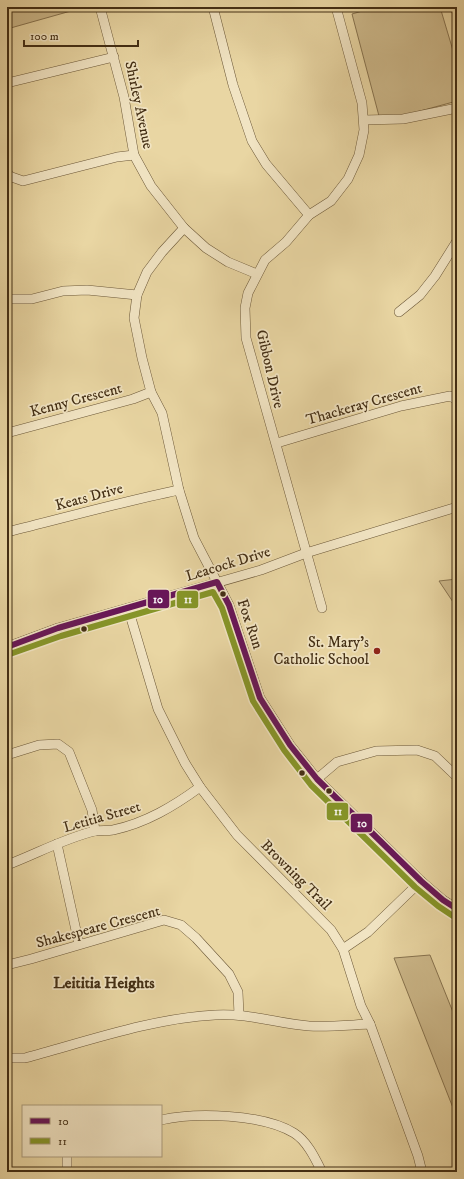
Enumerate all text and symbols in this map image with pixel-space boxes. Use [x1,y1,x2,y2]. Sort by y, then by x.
scale bar [24,22,138,48]
text: 100 m [30,29,59,44]
street label: Shirley Avenue [120,59,158,151]
street label: Gibbon Drive [252,328,288,410]
street label: Thackeray Crescent [304,378,424,430]
street label: Kenny Crescent [28,379,124,421]
street label: Keats Drive [53,479,125,515]
street label: Leacock Drive [183,542,273,586]
line badge: 10 [147,589,170,609]
unlabelled marker [218,589,228,599]
line badge: 11 [176,590,199,609]
text: 10 [153,593,163,607]
text: 11 [184,593,192,607]
street label: Fox Run [233,596,267,652]
unlabelled marker [79,624,89,634]
place label: St. Mary's Catholic School [274,633,369,669]
marker: St. Mary's Catholic School [372,646,382,656]
unlabelled marker [297,768,307,778]
unlabelled marker [324,786,334,796]
street label: Letitia Street [61,797,143,837]
line badge: 11 [326,802,349,821]
text: 11 [334,805,342,819]
line badge: 10 [350,813,373,833]
text: 10 [357,817,367,831]
street label: Browning Trail [257,836,336,915]
street label: Shakespeare Crescent [34,901,162,953]
district label: Leititia Heights [53,973,155,993]
legend [22,1105,162,1157]
text: 10 [58,1114,69,1129]
text: 11 [58,1134,67,1149]

